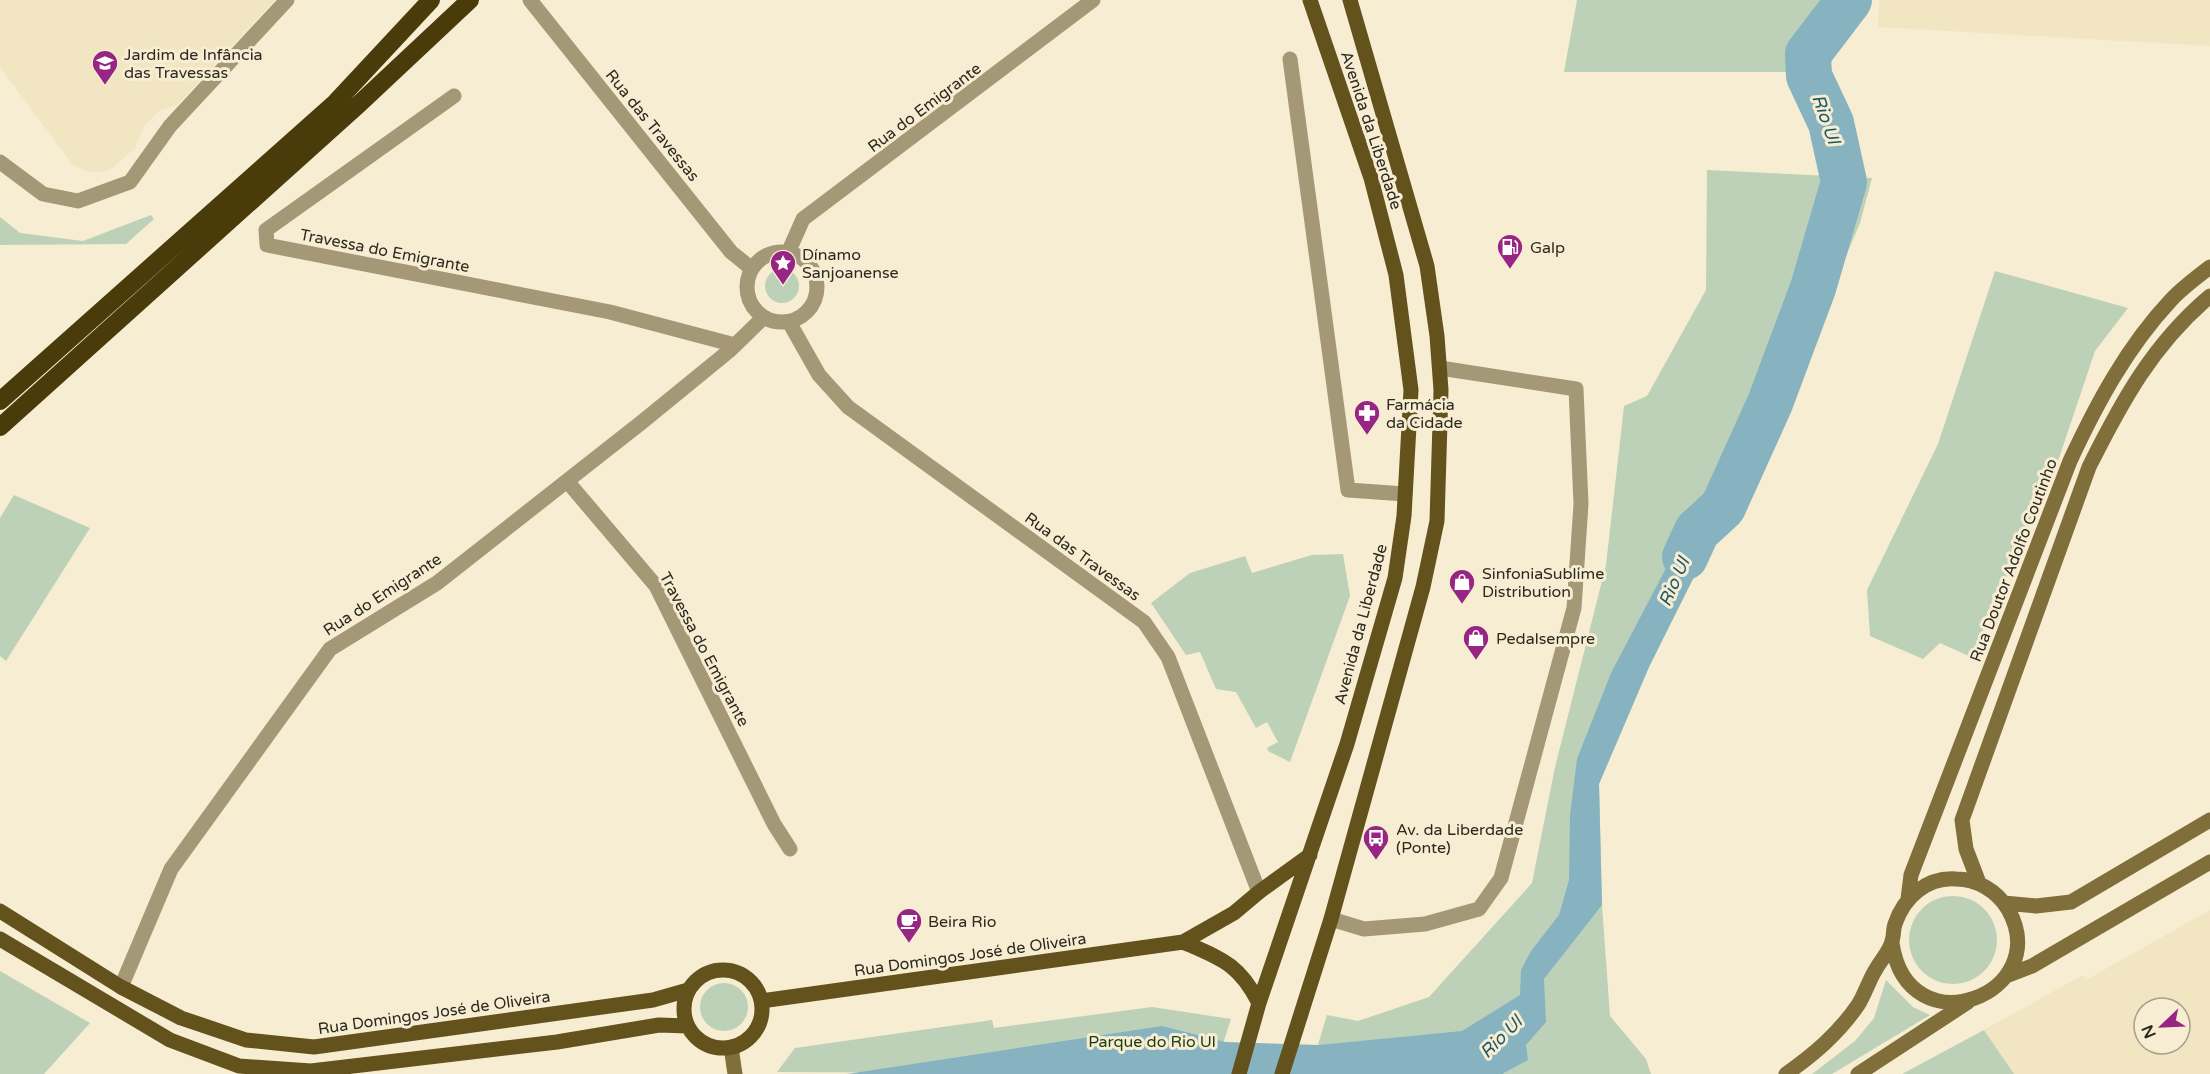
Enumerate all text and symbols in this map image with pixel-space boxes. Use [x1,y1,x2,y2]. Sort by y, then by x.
place label: Jardim de Infância das Travessas [124,45,263,83]
school or university icon: Jardim de Infância das Travessas [90,48,120,86]
street label: Avenida da Liberdade [1336,49,1406,212]
street label: Rua do Emigrante [864,59,985,157]
street label: Rua das Travessas [601,66,704,186]
water label: Rio Ul [1807,91,1845,149]
street label: Travessa do Emigrante [298,225,471,277]
fuel station icon: Galp [1495,232,1525,270]
place label: Galp [1530,238,1565,258]
place label: Dínamo Sanjoanense [802,245,899,283]
place icon: Dínamo Sanjoanense [768,248,798,286]
place label: Farmácia da Cidade [1386,395,1463,433]
pharmacy icon: Farmácia da Cidade [1352,398,1382,436]
street label: Rua Doutor Adolfo Coutinho [1966,456,2062,665]
street label: Rua das Travessas [1021,508,1144,606]
street label: Avenida da Liberdade [1330,542,1392,707]
street label: Rua do Emigrante [320,549,445,640]
water label: Rio Ul [1654,552,1695,610]
place label: SinfoniaSublime Distribution [1482,564,1604,602]
shop icon: SinfoniaSublime Distribution [1447,567,1477,605]
street label: Travessa do Emigrante [655,569,753,730]
shop icon: Pedalsempre [1461,623,1491,661]
place label: Pedalsempre [1496,629,1595,649]
place label: Av. da Liberdade (Ponte) [1396,820,1523,858]
bus stop icon: Av. da Liberdade (Ponte) [1361,823,1391,861]
cafe icon: Beira Rio [894,906,924,944]
place label: Beira Rio [928,912,996,932]
street label: Rua Domingos José de Oliveira [853,929,1088,981]
street label: Rua Domingos José de Oliveira [317,987,552,1039]
north arrow [2132,996,2192,1056]
water label: Rio Ul [1475,1009,1529,1063]
text: N [2137,1022,2161,1041]
park label: Parque do Rio Ul [1088,1032,1216,1052]

